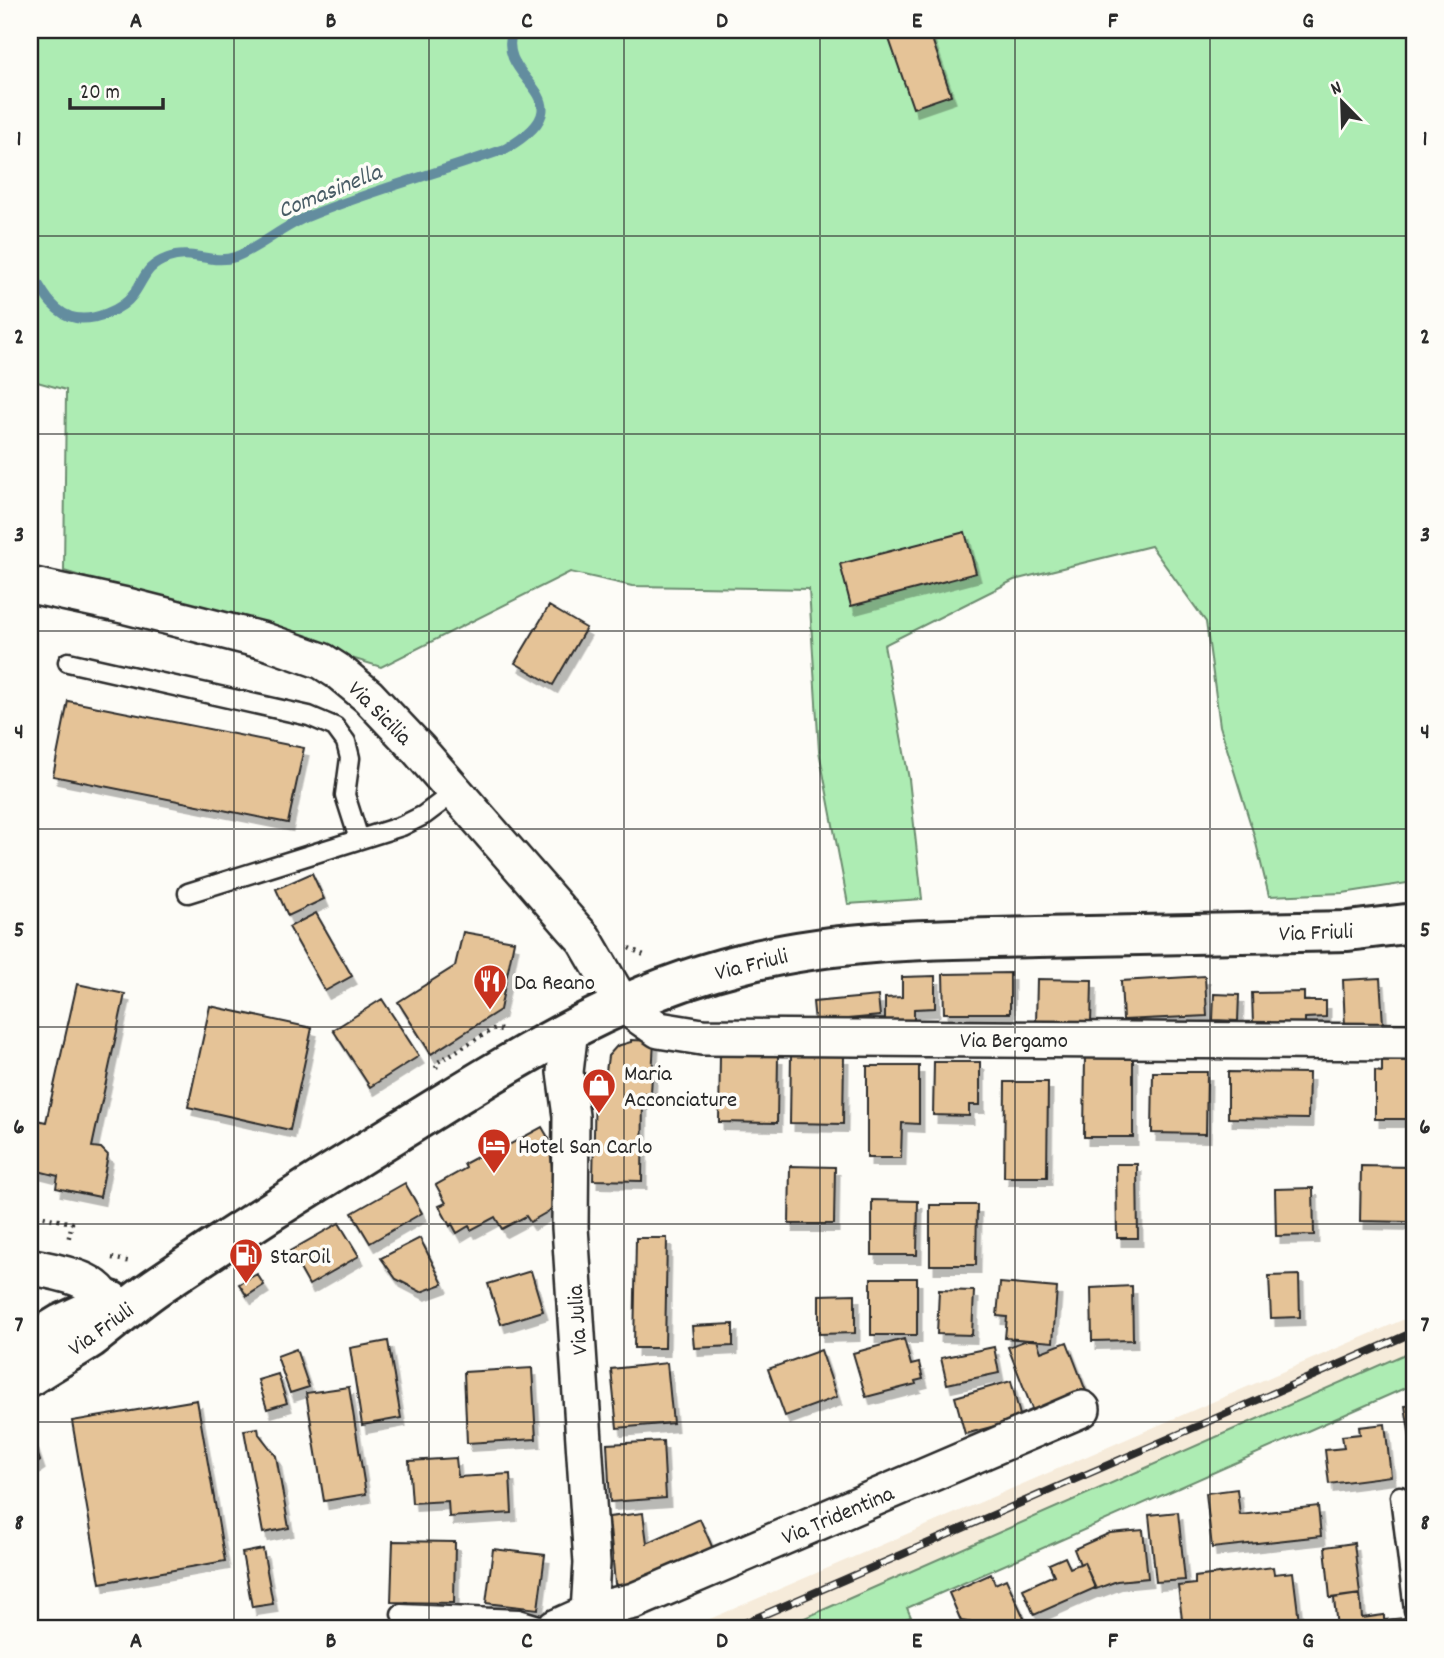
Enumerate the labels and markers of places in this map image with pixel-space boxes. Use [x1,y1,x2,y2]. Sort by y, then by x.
restaurant icon: Da Reano [471,962,509,1011]
place label: Da Reano [514,968,595,1001]
place label: Maria Acconciature [624,1059,737,1118]
shop icon: Maria Acconciature [580,1066,618,1115]
hotel icon: Hotel San Carlo [475,1126,513,1175]
place label: Hotel San Carlo [518,1132,653,1165]
fuel station icon: StarOil [227,1236,265,1285]
place label: StarOil [270,1242,331,1275]

